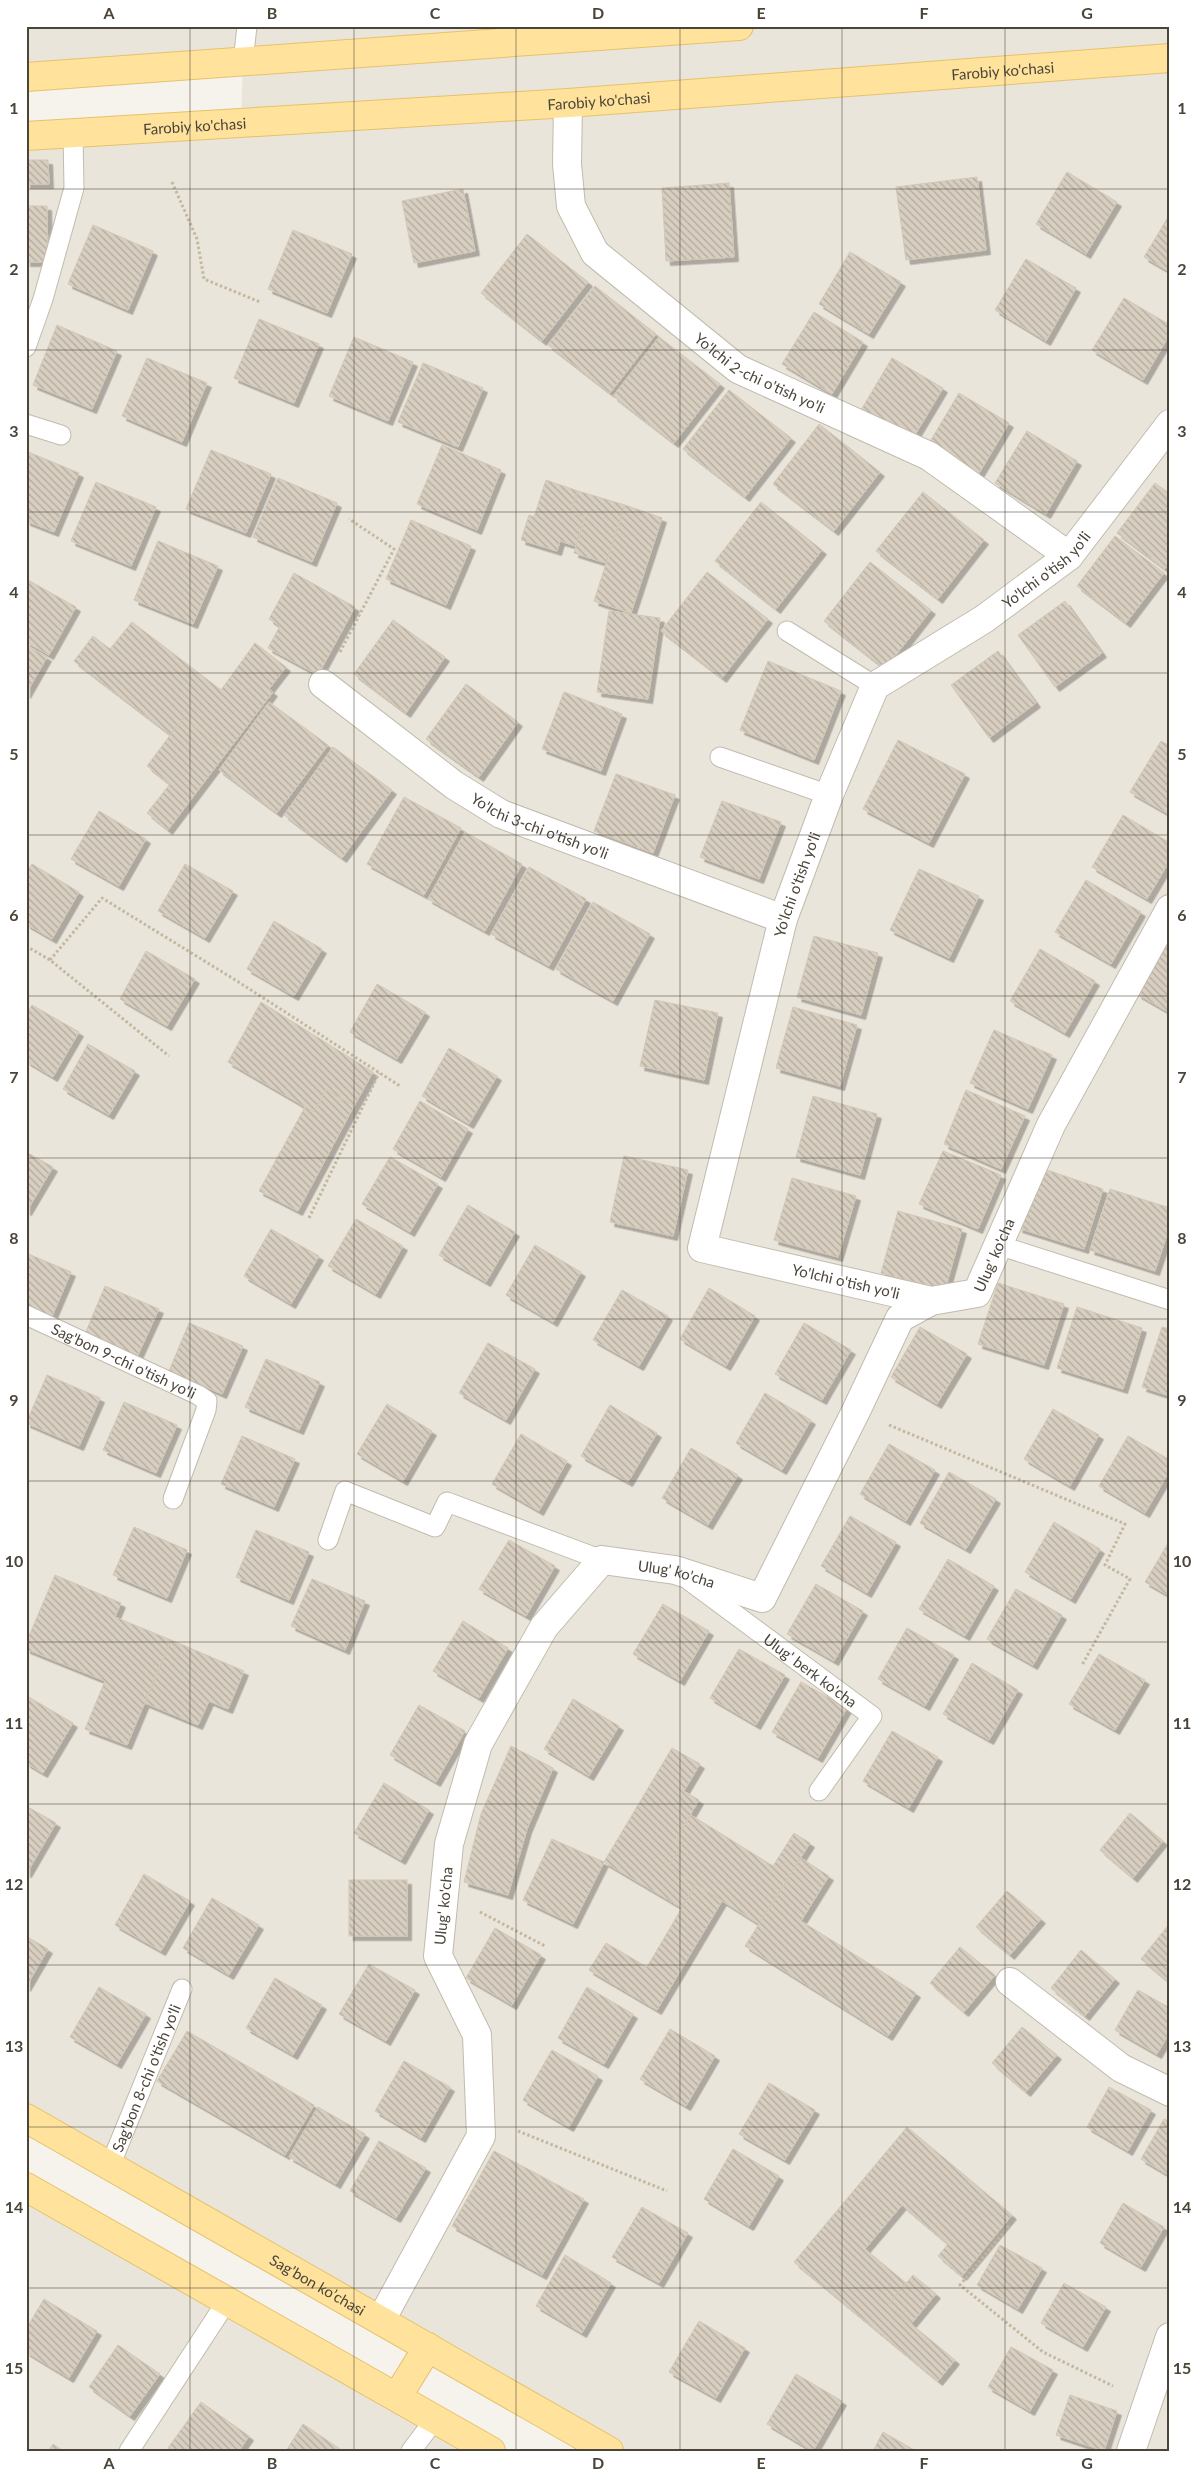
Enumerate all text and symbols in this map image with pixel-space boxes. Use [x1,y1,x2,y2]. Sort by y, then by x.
text: A [102,3,115,22]
text: B [267,3,277,22]
text: C [430,3,441,22]
text: D [592,3,604,22]
text: E [756,3,766,22]
text: F [919,3,929,22]
text: G [1081,3,1093,22]
street label: Farobiy ko'chasi [951,58,1055,83]
street label: Farobiy ko'chasi [547,88,651,113]
text: 1 [9,98,19,117]
text: 1 [1177,98,1187,117]
street label: Farobiy ko'chasi [143,114,247,138]
text: 2 [9,259,19,278]
text: 2 [1177,259,1187,278]
street label: Yo'lchi 2-chi o'tish yo'li [691,329,828,416]
text: 3 [9,421,19,440]
text: 3 [1177,421,1187,440]
street label: Yo'lchi o'tish yo'li [998,528,1094,612]
text: 4 [9,582,19,601]
text: 4 [1177,582,1187,601]
text: 5 [9,744,19,763]
text: 5 [1177,744,1187,763]
street label: Yo'lchi 3-chi o'tish yo'li [468,789,611,862]
street label: Yo'lchi o'tish yo'li [770,829,824,939]
text: 6 [9,905,19,924]
text: 6 [1177,905,1187,924]
text: 7 [9,1067,19,1086]
text: 7 [1177,1067,1187,1086]
street label: Ulug' ko'cha [970,1215,1018,1295]
text: 8 [9,1228,19,1247]
text: 8 [1177,1228,1187,1247]
street label: Yo'lchi o'tish yo'li [790,1260,902,1302]
street label: Sag'bon 9-chi o'tish yo'li [49,1319,199,1402]
text: 9 [9,1390,19,1409]
text: 9 [1177,1390,1187,1409]
text: 10 [5,1551,23,1570]
text: 10 [1173,1551,1191,1570]
street label: Ulug' ko'cha [637,1556,717,1591]
street label: Ulug' berk ko'cha [760,1630,861,1711]
text: 11 [5,1713,23,1732]
text: 11 [1173,1713,1191,1732]
street label: Ulug' ko'cha [430,1866,456,1946]
text: 12 [5,1874,23,1893]
text: 12 [1173,1874,1191,1893]
street label: Sag'bon 8-chi o'tish yo'li [108,2002,184,2154]
text: 13 [5,2036,23,2055]
text: 13 [1173,2036,1191,2055]
text: 14 [5,2197,23,2216]
text: 14 [1173,2197,1191,2216]
street label: Sag’bon ko’chasi [267,2250,369,2319]
text: 15 [5,2358,23,2377]
text: 15 [1173,2358,1191,2377]
text: A [102,2453,115,2472]
text: B [267,2453,277,2472]
text: C [430,2453,441,2472]
text: D [592,2453,604,2472]
text: E [756,2453,766,2472]
text: F [919,2453,929,2472]
text: G [1081,2453,1093,2472]

